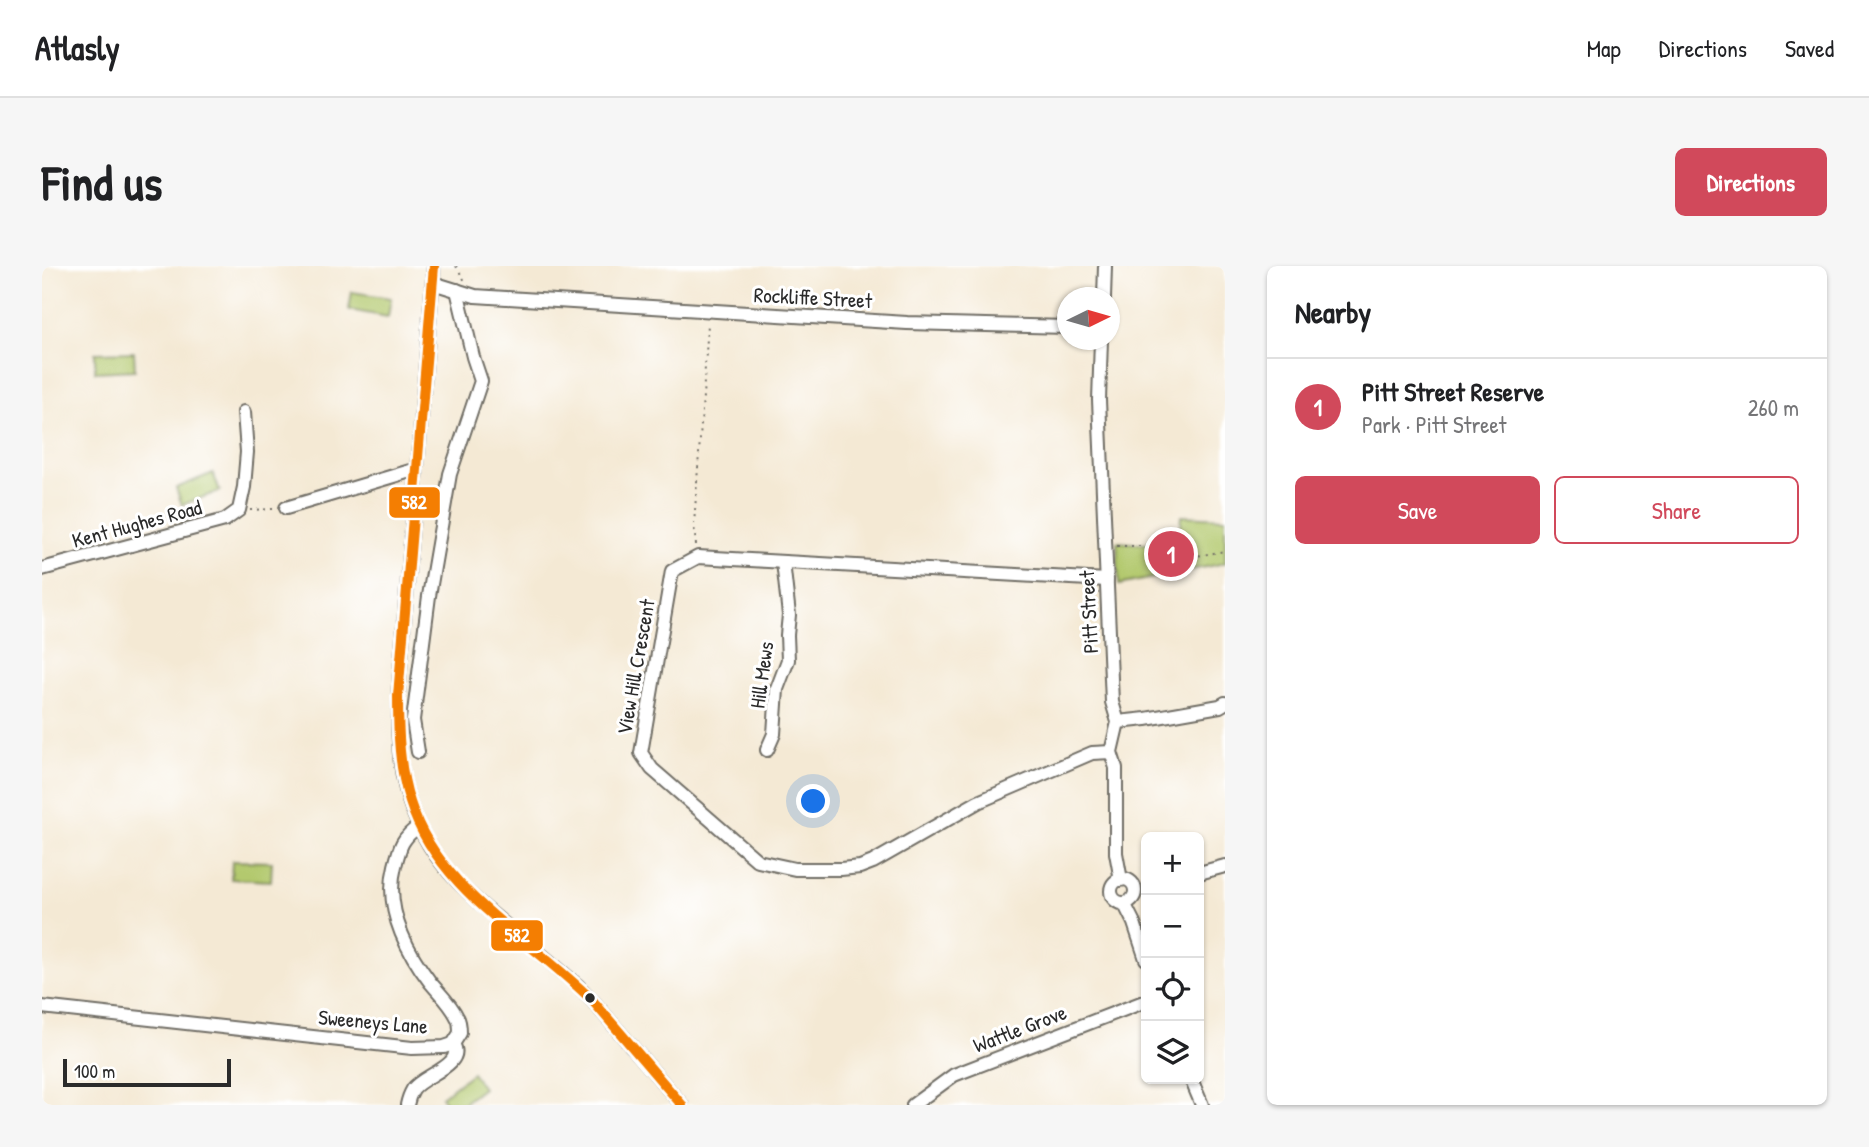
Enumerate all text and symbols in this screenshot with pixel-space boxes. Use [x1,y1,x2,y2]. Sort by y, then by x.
text: Atlasly [35,26,120,70]
text: Map [1587,32,1621,64]
text: Directions [1659,32,1747,64]
text: Saved [1785,32,1834,64]
button: Directions [1675,148,1827,216]
text: Find us [42,149,162,215]
street label: Rockliffe Street [753,280,874,315]
north arrow [1057,287,1120,350]
text: Nearby [1295,292,1371,332]
text: Pitt Street Reserve [1362,374,1544,409]
text: 1 [1314,392,1322,423]
text: 260 m [1748,392,1799,423]
text: Park · Pitt Street [1362,409,1507,440]
button: Save [1295,476,1540,544]
button: Share [1554,476,1799,544]
line badge: 582 [388,486,441,519]
text: 582 [401,489,427,515]
street label: Kent Hughes Road [69,492,205,555]
pin: 1 [1148,528,1194,580]
street label: Pitt Street [1072,569,1105,654]
street label: View Hill Crescent [609,596,662,737]
street label: Hill Mews [742,640,781,710]
your location [796,784,830,818]
map controls [1141,832,1204,1084]
button: + [1141,832,1204,895]
button: − [1141,895,1204,958]
line badge: 582 [490,919,544,952]
text: 582 [504,922,530,948]
button: locate [1141,958,1204,1021]
unlabelled marker [583,991,597,1005]
street label: Wattle Grove [969,997,1071,1060]
street label: Sweeneys Lane [317,1002,429,1041]
button: layers [1141,1021,1204,1084]
scale bar [63,1056,231,1088]
text: 100 m [74,1058,115,1084]

